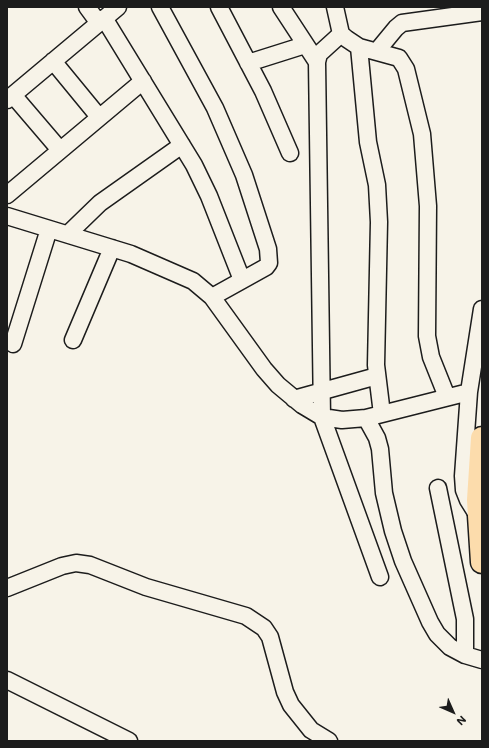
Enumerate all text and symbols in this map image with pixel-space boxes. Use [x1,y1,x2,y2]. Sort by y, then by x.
north arrow [433,692,473,732]
text: N [454,713,470,729]

